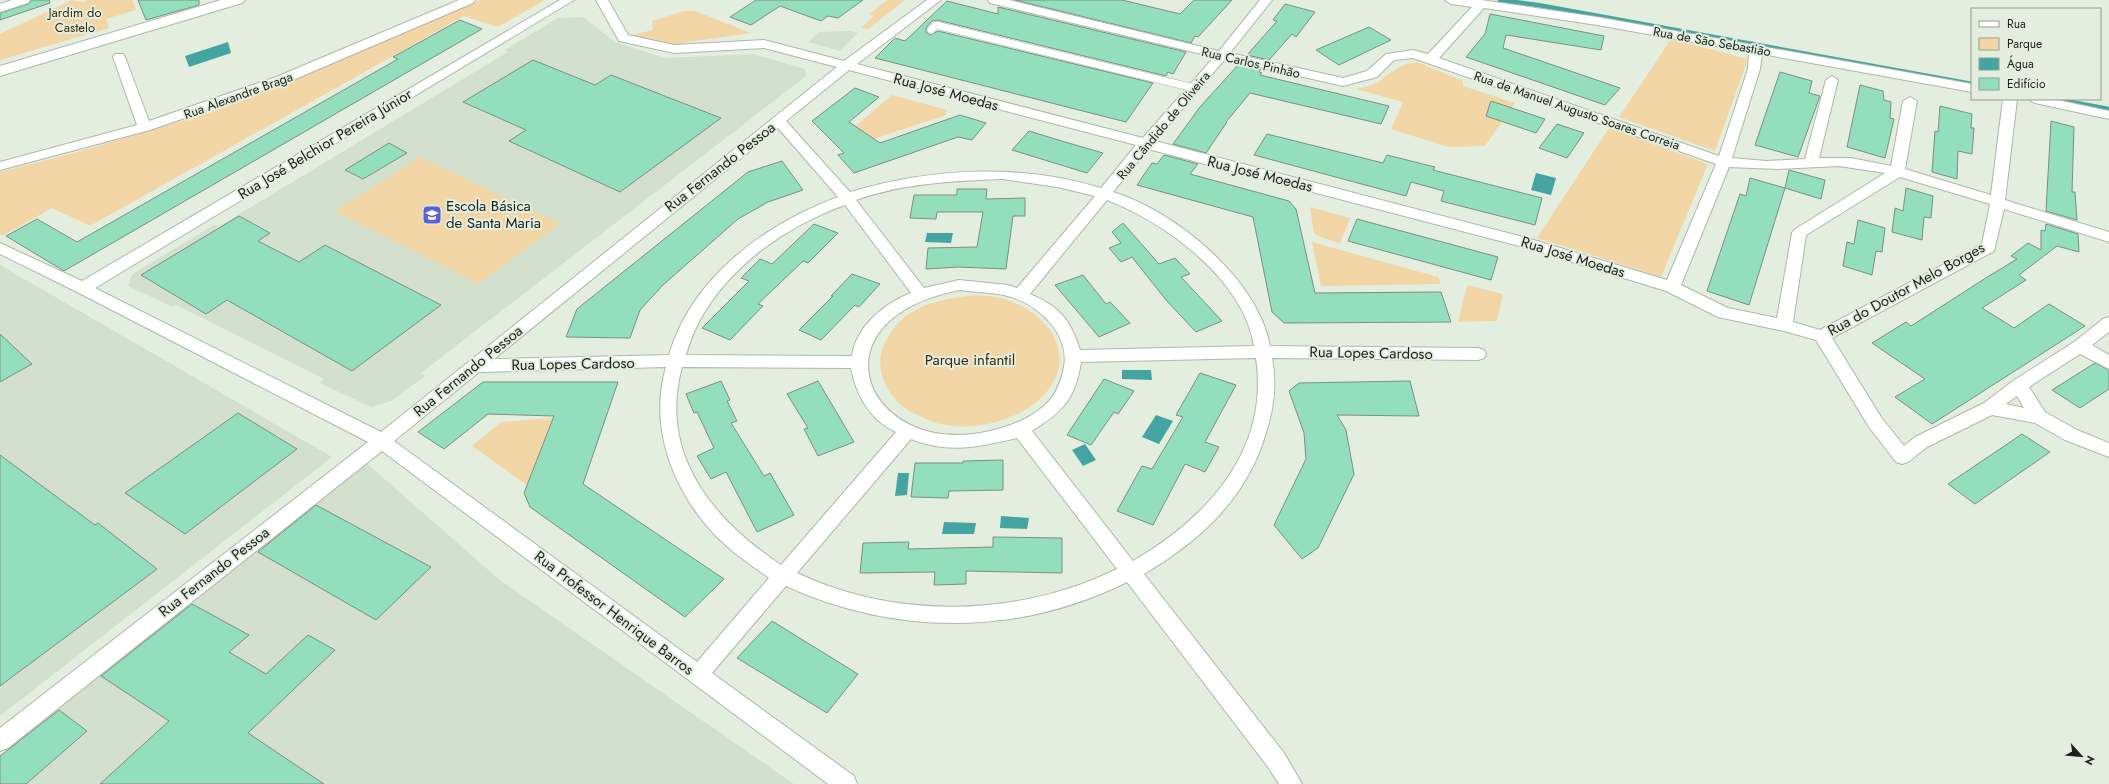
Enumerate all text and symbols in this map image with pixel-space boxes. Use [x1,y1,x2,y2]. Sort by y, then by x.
park label: Jardim do Castelo [46,3,102,37]
legend [1971,8,2101,100]
text: Rua [2007,15,2026,33]
street label: Rua de São Sebastião [1652,22,1772,61]
text: Parque [2007,35,2042,53]
street label: Rua Carlos Pinhão [1200,42,1302,83]
text: Água [2007,55,2034,73]
street label: Rua de Manuel Augusto Soares Correia [1471,66,1682,155]
street label: Rua Alexandre Braga [181,67,295,124]
street label: Rua José Moedas [891,67,1001,117]
street label: Rua Cândido de Oliveira [1112,67,1215,184]
text: Edifício [2007,75,2046,93]
street label: Rua José Belchior Pereira Júnior [234,83,417,205]
street label: Rua Fernando Pessoa [660,117,780,217]
street label: Rua José Moedas [1205,150,1315,198]
place label: Escola Básica de Santa Maria [446,195,541,234]
school or university icon: Escola Básica de Santa Maria [421,204,443,226]
street label: Rua José Moedas [1518,231,1628,283]
street label: Rua do Doutor Melo Borges [1823,237,1989,341]
street label: Rua Fernando Pessoa [409,320,527,422]
street label: Rua Lopes Cardoso [1309,341,1433,365]
park label: Parque infantil [925,349,1015,371]
street label: Rua Lopes Cardoso [511,352,635,376]
street label: Rua Fernando Pessoa [154,522,274,622]
street label: Rua Professor Henrique Barros [530,546,698,680]
north arrow [2061,736,2101,776]
text: N [2081,753,2099,768]

